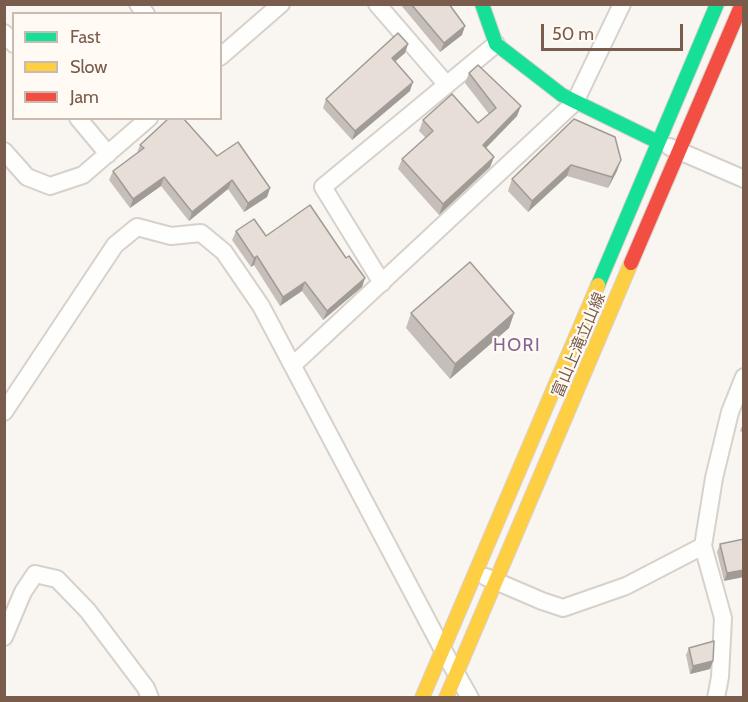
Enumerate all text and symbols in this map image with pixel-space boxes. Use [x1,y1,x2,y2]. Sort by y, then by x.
legend [12,12,222,120]
scale bar [544,12,686,50]
text: 50 m [552,23,594,45]
text: Fast [70,26,101,48]
text: Slow [70,56,107,78]
text: Jam [70,86,99,108]
street label: 富山上滝立山線 [548,290,610,400]
district label: HORI [493,335,541,357]

